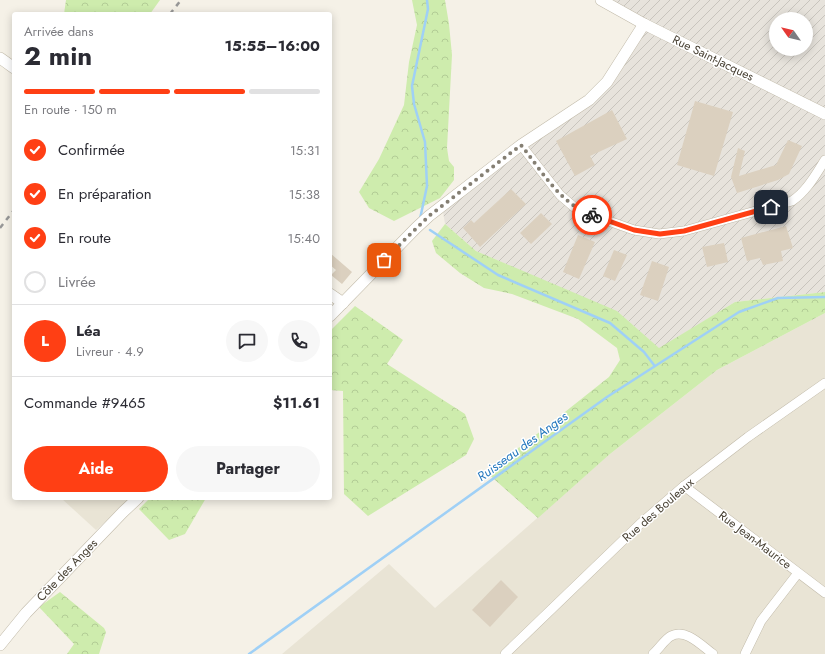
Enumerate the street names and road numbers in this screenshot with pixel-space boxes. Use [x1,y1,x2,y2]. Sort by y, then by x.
street label: Rue Saint-Jacques [669,31,757,86]
street label: Rue des Bouleaux [618,473,699,546]
street label: Rue Jean-Maurice [715,507,795,573]
street label: Côte des Anges [32,535,102,605]

